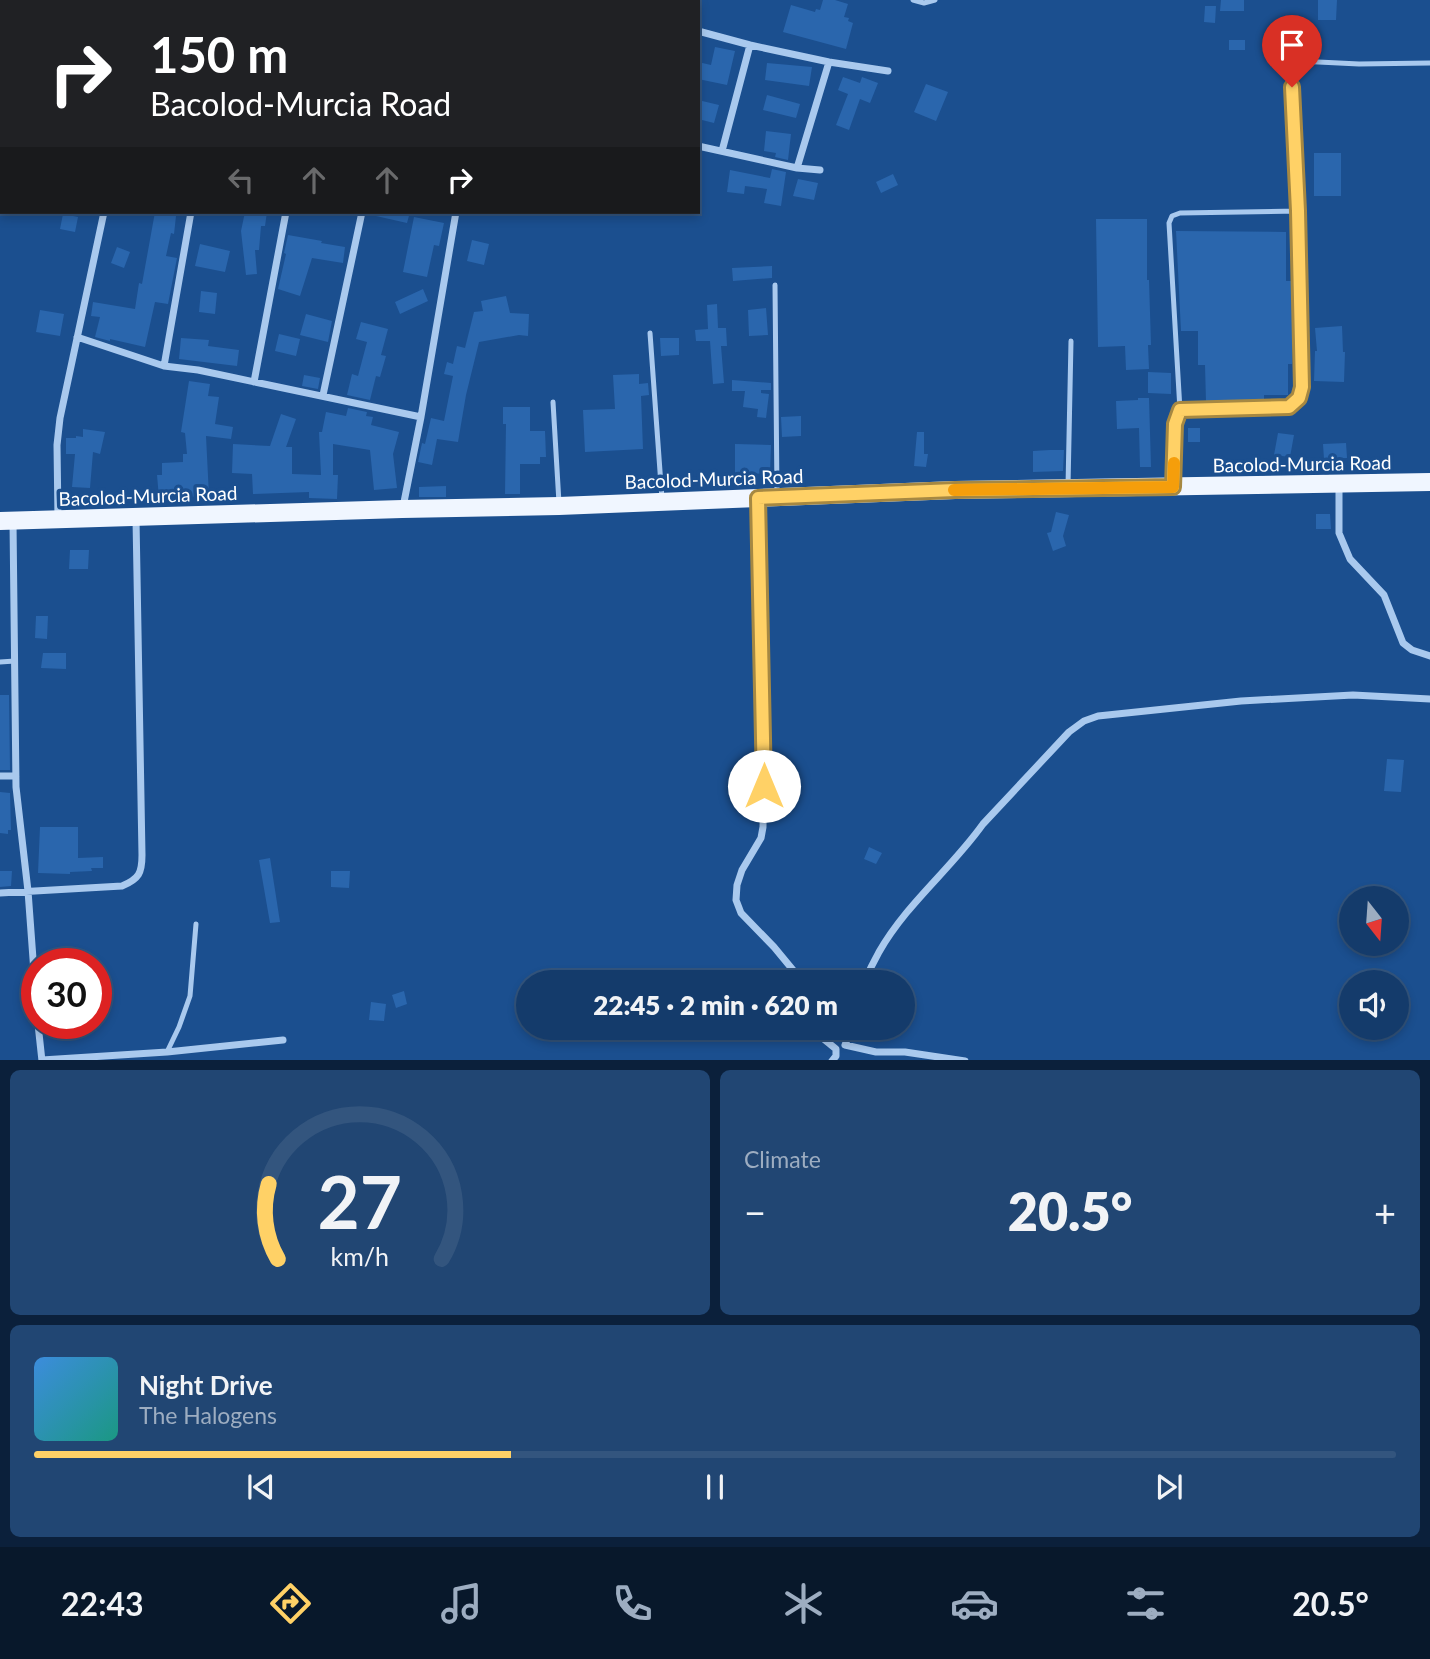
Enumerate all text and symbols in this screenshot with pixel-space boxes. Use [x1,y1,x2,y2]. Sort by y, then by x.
pin [1262,15,1322,87]
text: 150 m [150,25,288,83]
icon: arrive [1273,26,1311,64]
icon: right [35,28,126,119]
text: Bacolod-Murcia Road [150,84,451,123]
icon: left [222,161,260,199]
icon: ahead [295,161,333,199]
icon: ahead [368,161,406,199]
icon: right [441,161,479,199]
street label: Bacolod-Murcia Road [1212,450,1392,477]
street label: Bacolod-Murcia Road [624,464,804,493]
street label: Bacolod-Murcia Road [58,481,238,510]
position arrow [727,749,801,823]
north arrow [1339,886,1409,956]
map controls [1339,886,1409,1040]
speed limit sign: 30 [21,948,112,1039]
button: sound [1339,970,1409,1040]
text: 22:45 · 2 min · 620 m [593,989,838,1021]
text: Climate [744,1145,821,1173]
text: 27 [318,1157,402,1245]
text: 20.5° [1008,1180,1132,1242]
text: − [744,1189,766,1235]
text: + [1374,1189,1396,1235]
text: km/h [331,1240,389,1270]
text: Night Drive [139,1369,273,1401]
text: The Halogens [139,1401,277,1429]
icon: previous [242,1468,280,1506]
icon: pause [696,1468,734,1506]
icon: next [1150,1468,1188,1506]
icon: directions [266,1579,315,1628]
icon: music [437,1579,486,1628]
icon: phone [608,1579,657,1628]
icon: climate [779,1579,828,1628]
icon: car [950,1579,999,1628]
icon: filters [1121,1579,1170,1628]
text: 22:43 [61,1584,144,1623]
text: 20.5° [1292,1584,1369,1623]

